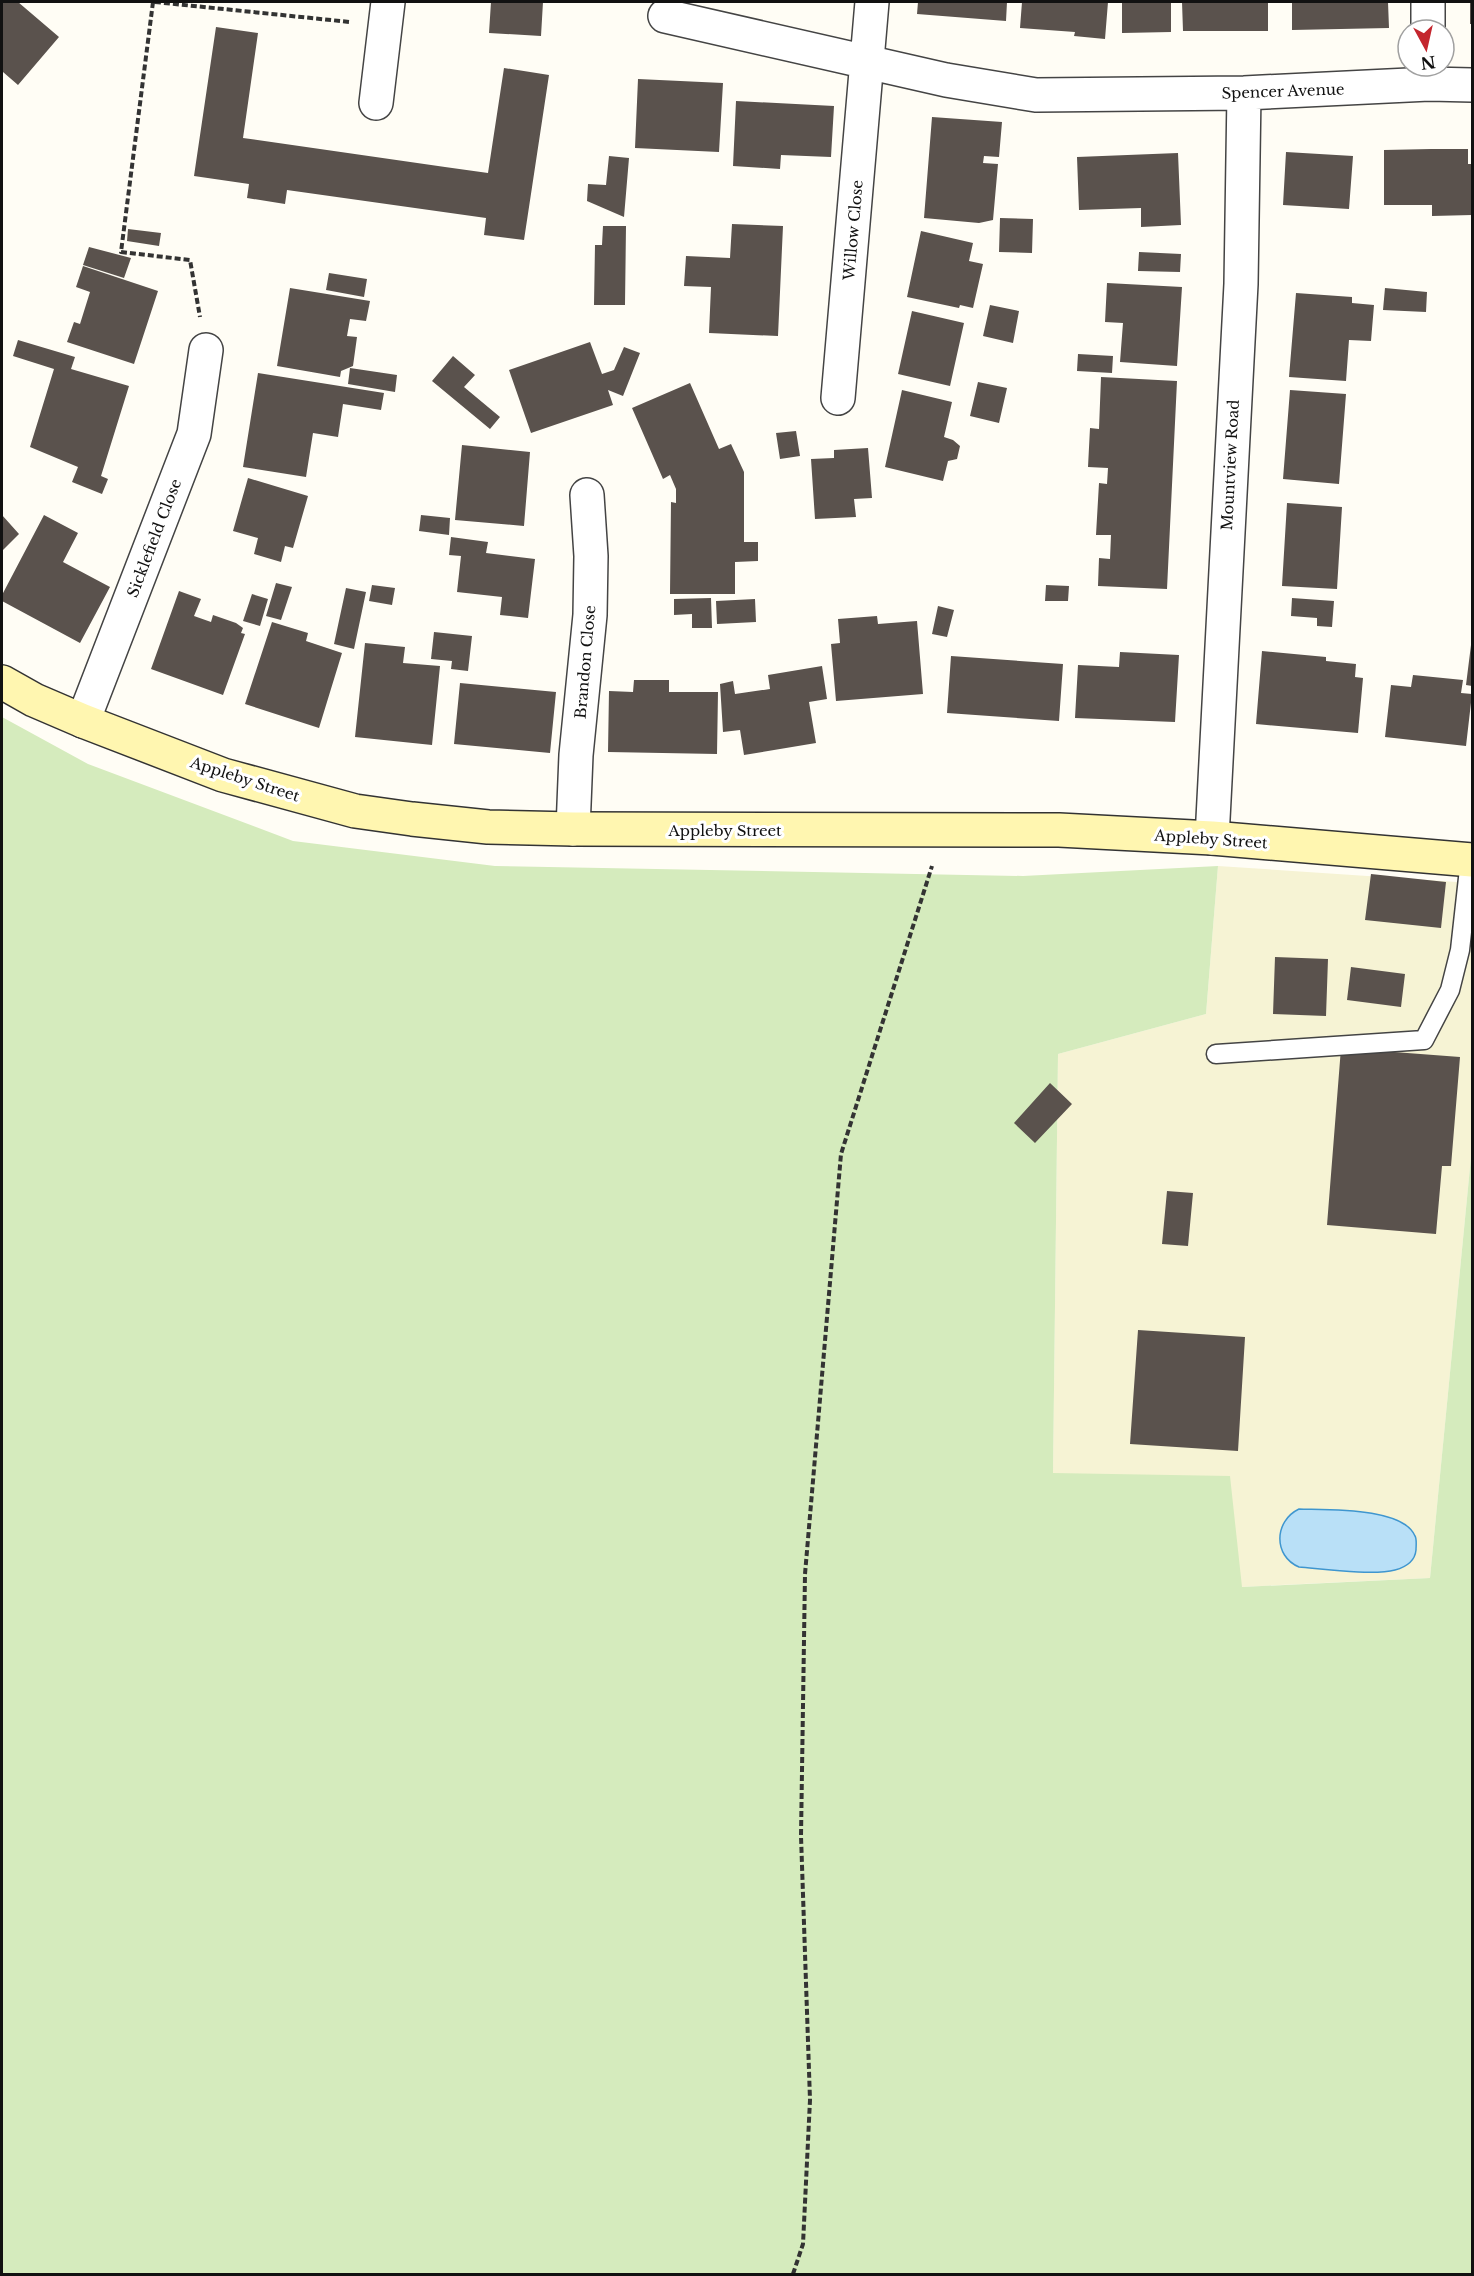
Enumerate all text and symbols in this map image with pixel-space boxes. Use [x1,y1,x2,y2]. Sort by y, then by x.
north arrow [1396,18,1456,78]
text: N [1419,52,1437,74]
street label: Spencer Avenue [1221,79,1345,103]
street label: Willow Close [839,179,867,282]
street label: Mountview Road [1217,399,1243,531]
street label: Sicklefield Close [123,476,185,600]
street label: Brandon Close [571,604,599,720]
street label: Appleby Street [187,752,302,806]
street label: Appleby Street [667,821,782,840]
street label: Appleby Street [1153,825,1269,852]

